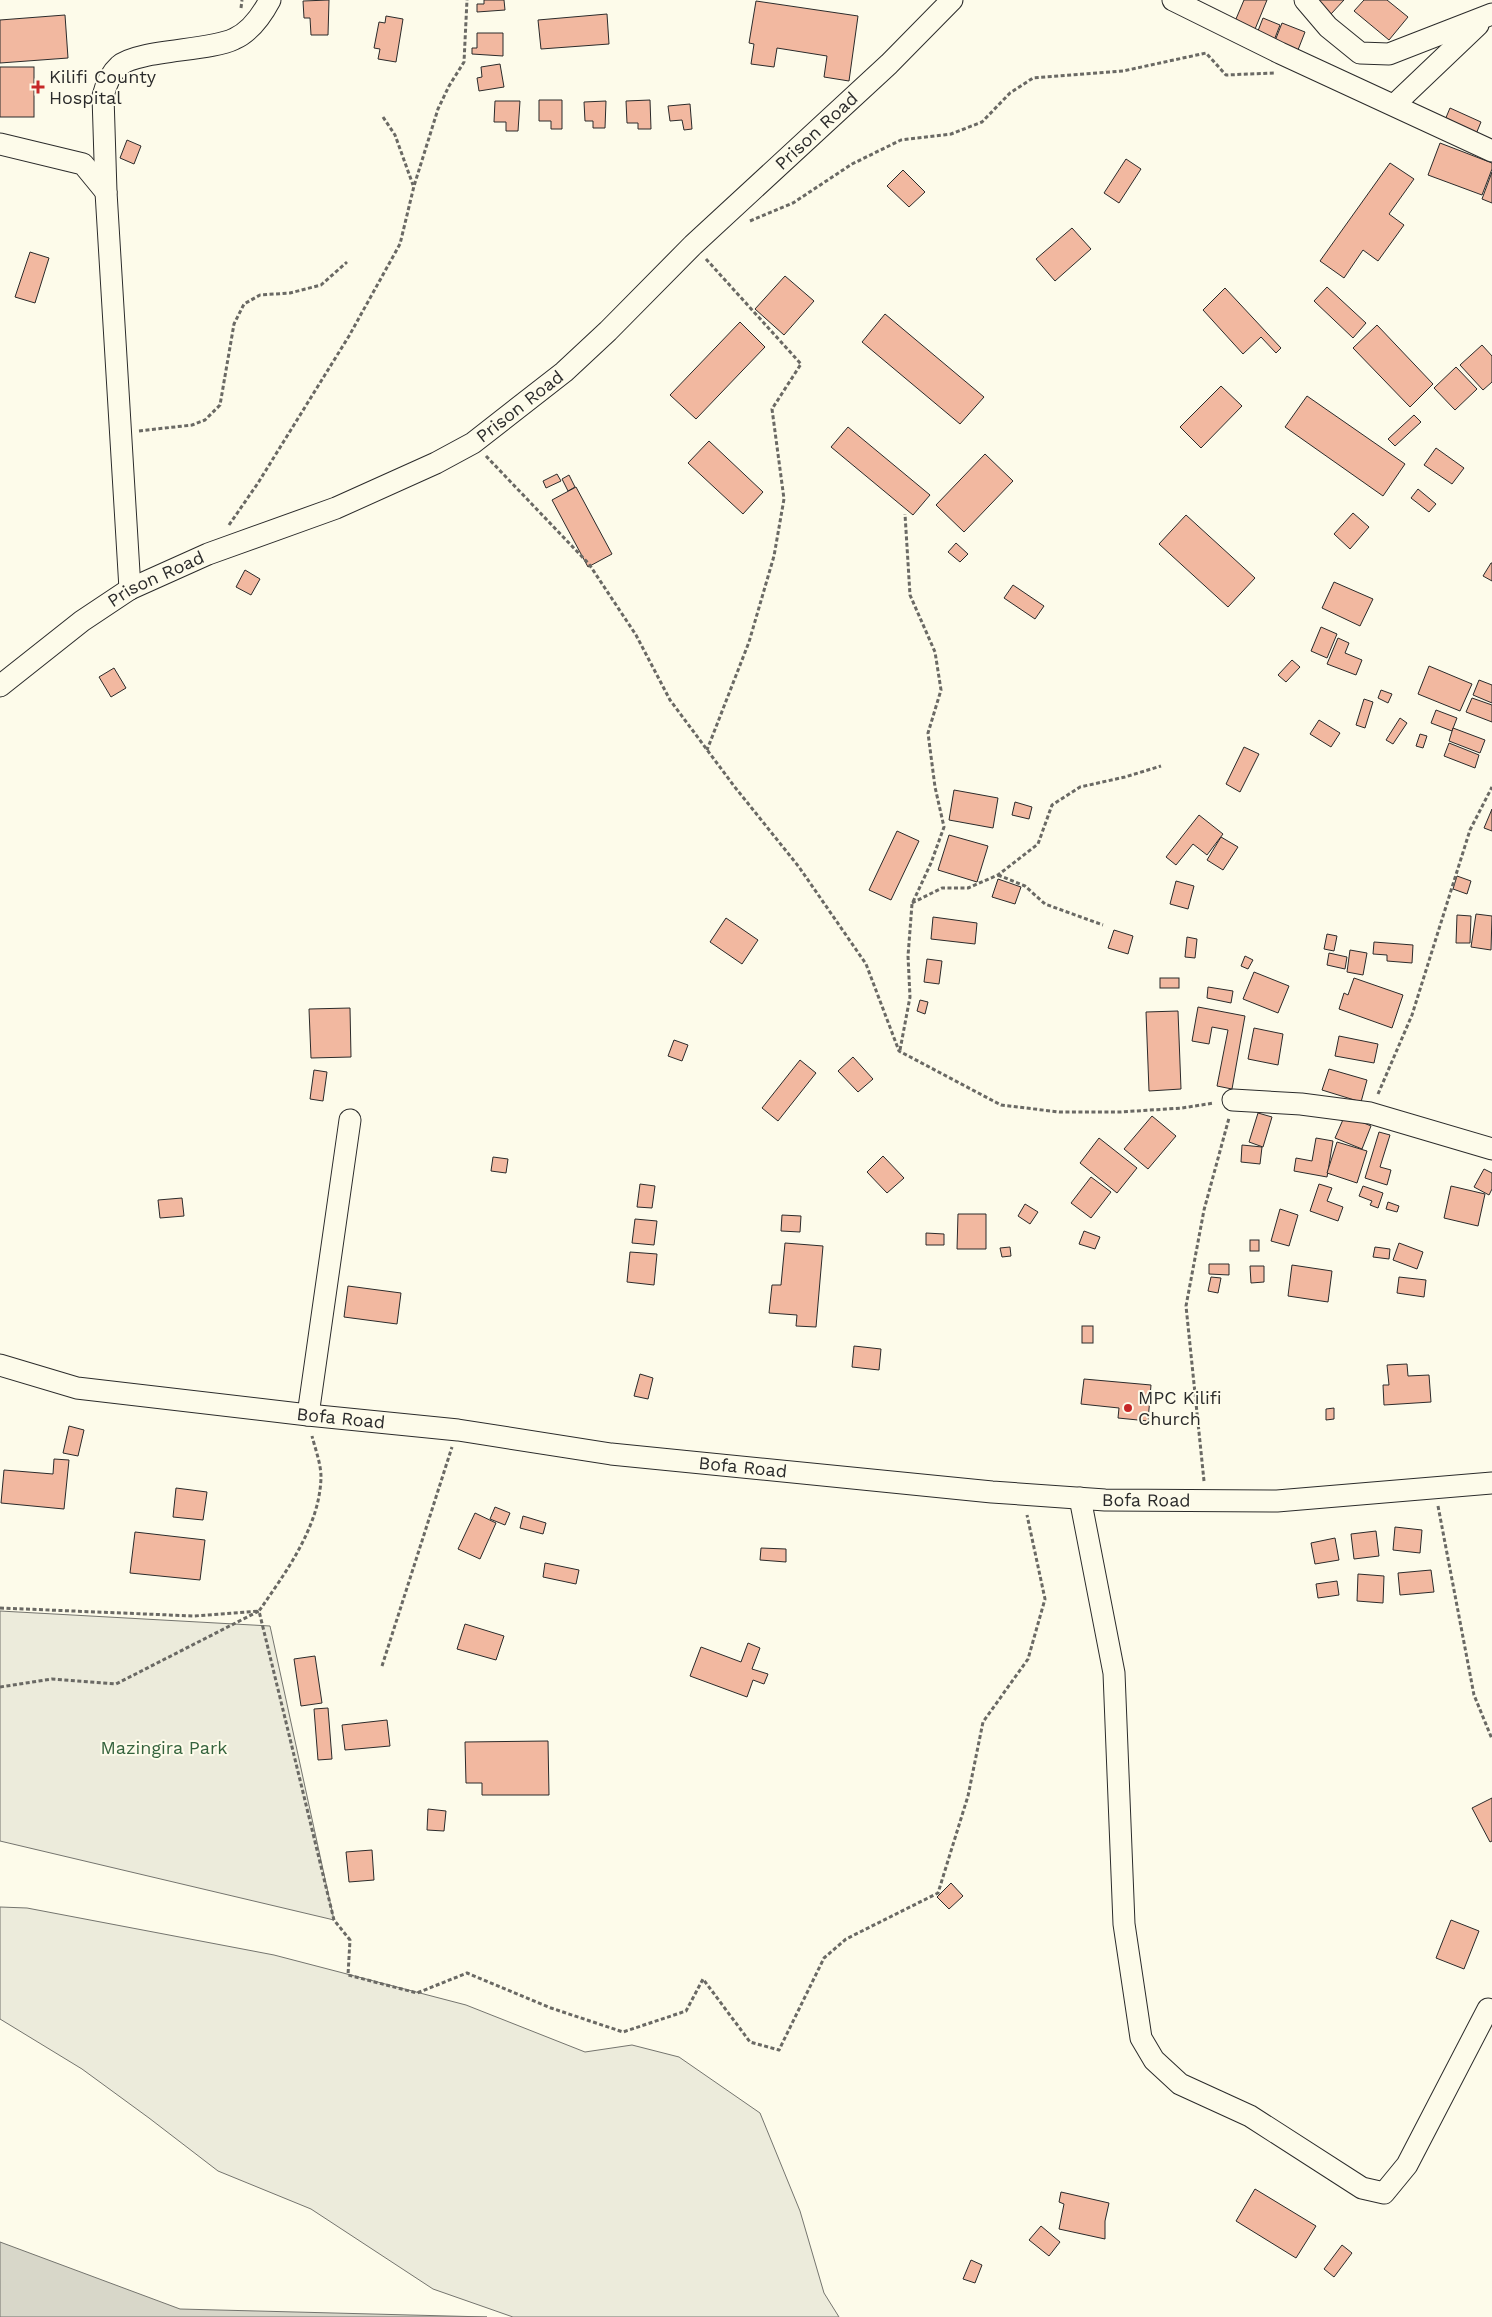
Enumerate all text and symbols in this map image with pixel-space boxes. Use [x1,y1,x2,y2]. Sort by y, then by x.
place label: Kilifi County Hospital [49,66,157,108]
marker: Kilifi County Hospital [31,80,45,94]
street label: Prison Road [770,87,862,174]
street label: Prison Road [472,366,567,447]
street label: Prison Road [103,546,207,611]
place label: MPC Kilifi Church [1138,1387,1222,1429]
marker: MPC Kilifi Church [1122,1402,1134,1414]
street label: Bofa Road [296,1403,386,1433]
street label: Bofa Road [698,1452,788,1482]
street label: Bofa Road [1102,1489,1191,1510]
park label: Mazingira Park [100,1737,228,1758]

